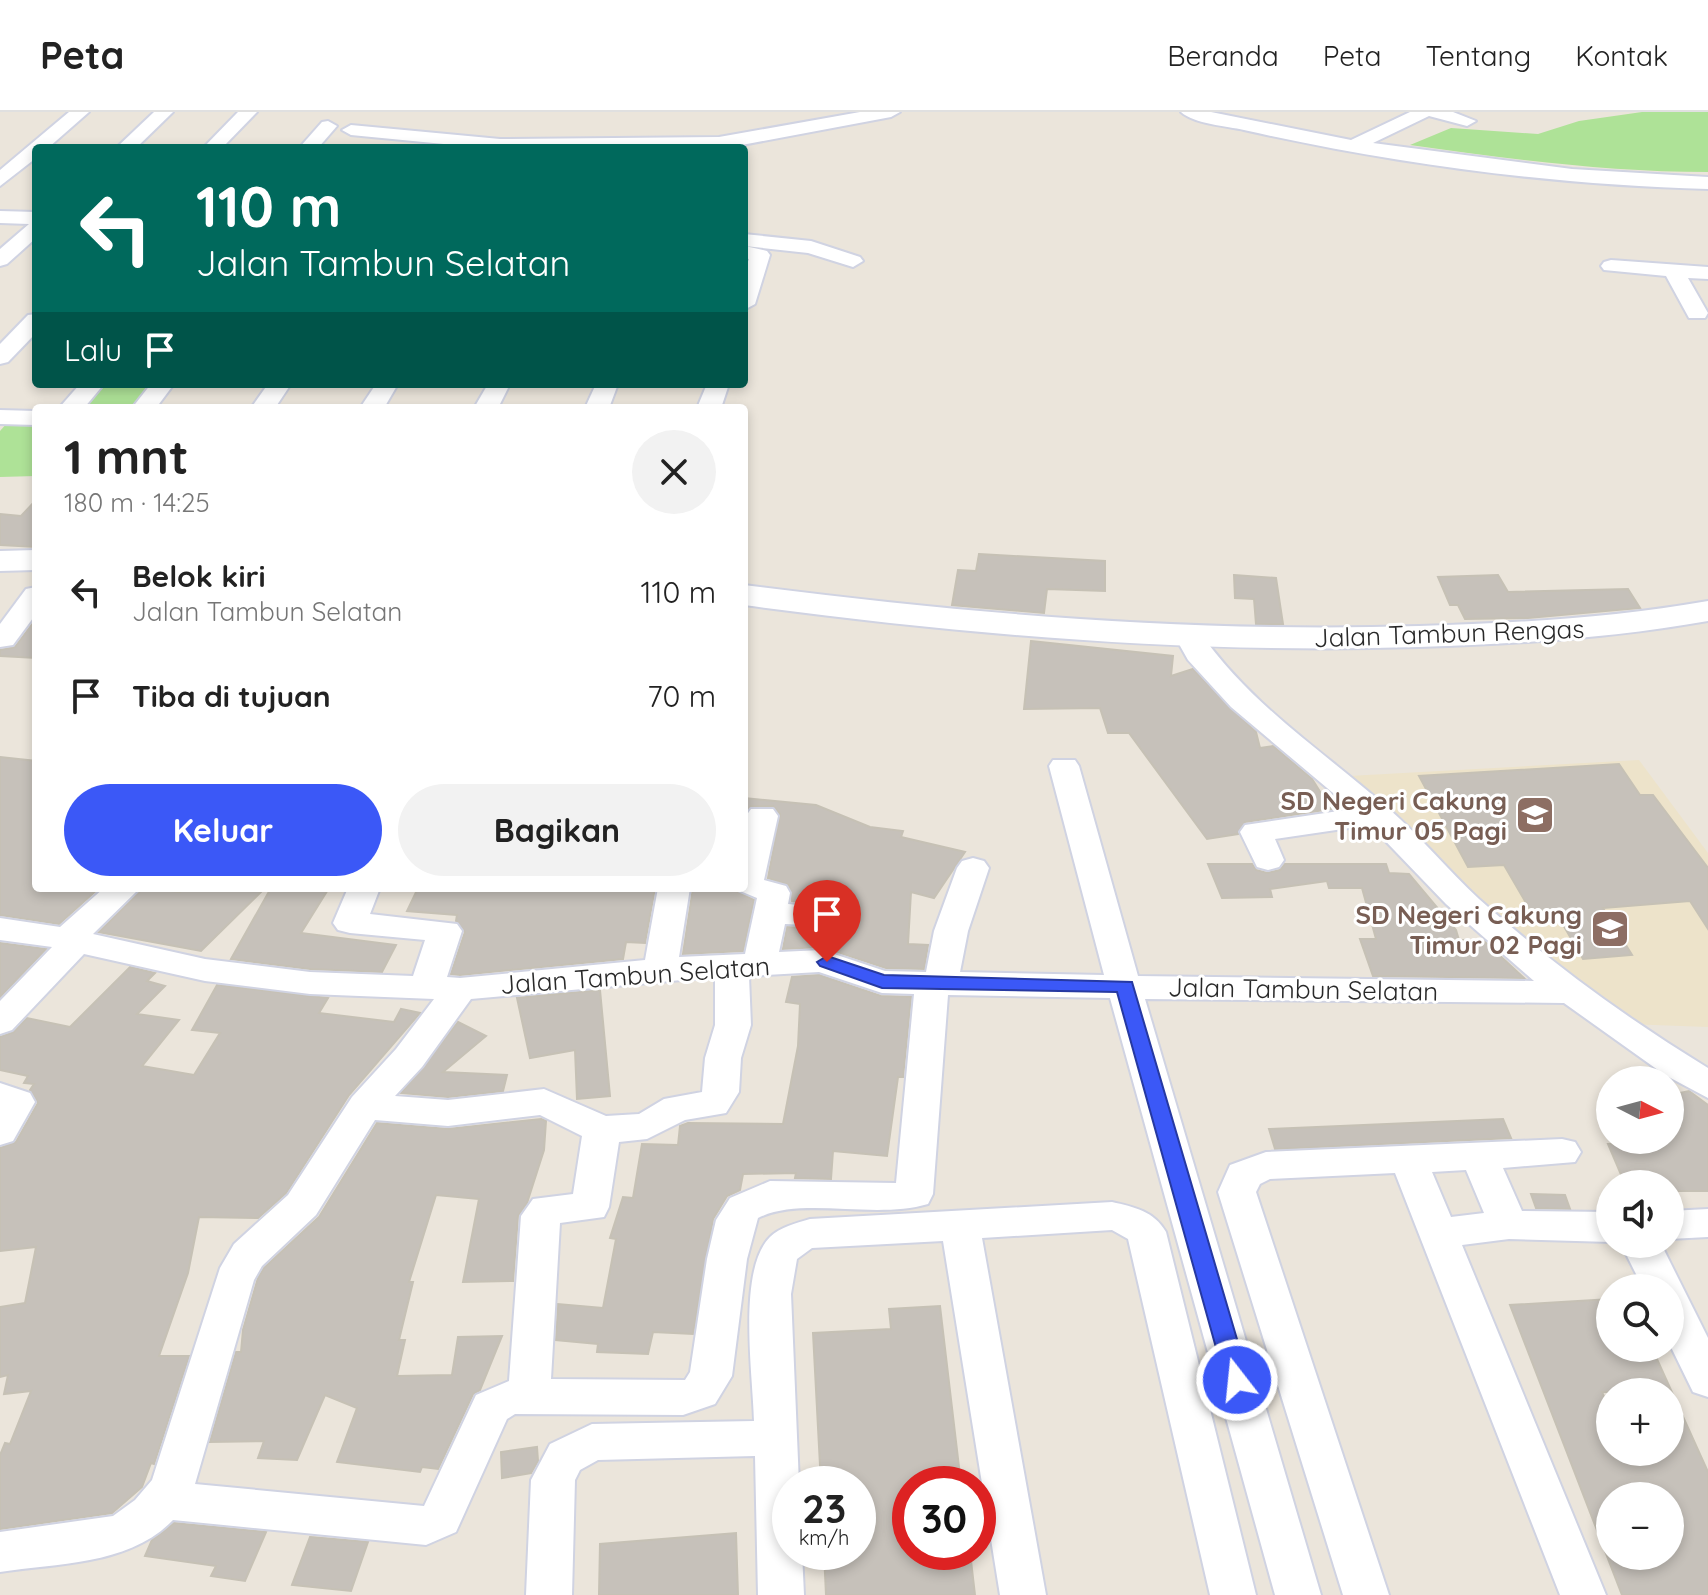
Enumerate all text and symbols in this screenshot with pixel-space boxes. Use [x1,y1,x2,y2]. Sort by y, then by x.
text: Peta [40,31,124,79]
text: Beranda [1167,38,1279,73]
text: Peta [1323,38,1381,73]
text: Tentang [1425,38,1531,73]
text: Kontak [1575,38,1668,73]
text: 110 m [196,171,341,241]
icon: left [64,176,168,280]
text: Jalan Tambun Selatan [196,240,570,285]
icon: arrive [138,328,182,372]
text: Lalu [64,331,122,369]
text: 1 mnt [64,426,189,486]
button: close [632,430,716,514]
text: 180 m · 14:25 [64,486,210,519]
text: Belok kiri [132,557,266,595]
icon: left [64,570,108,614]
text: 110 m [640,573,716,611]
text: Jalan Tambun Selatan [132,595,402,628]
street label: Jalan Tambun Rengas [1313,612,1585,654]
icon: arrive [64,674,108,718]
text: Tiba di tujuan [132,677,331,715]
text: 70 m [647,677,716,715]
button: Keluar [64,784,382,876]
button: Bagikan [398,784,716,876]
place label: SD Negeri Cakung Timur 05 Pagi [1281,784,1507,847]
school or university icon: SD Negeri Cakung Timur 05 Pagi [1514,794,1556,836]
pin [793,880,861,962]
icon: arrive [805,892,849,936]
place label: SD Negeri Cakung Timur 02 Pagi [1356,898,1582,961]
school or university icon: SD Negeri Cakung Timur 02 Pagi [1589,908,1631,950]
street label: Jalan Tambun Selatan [499,949,771,1001]
street label: Jalan Tambun Selatan [1168,970,1438,1008]
north arrow [1596,1066,1684,1154]
map controls [1596,1066,1684,1570]
button: sound [1596,1170,1684,1258]
button: search [1596,1274,1684,1362]
position arrow [1195,1338,1279,1422]
button: + [1596,1378,1684,1466]
speed limit sign: 30 [892,1466,996,1570]
button: − [1596,1482,1684,1570]
text: 23 [802,1483,846,1533]
text: km/h [799,1525,849,1550]

